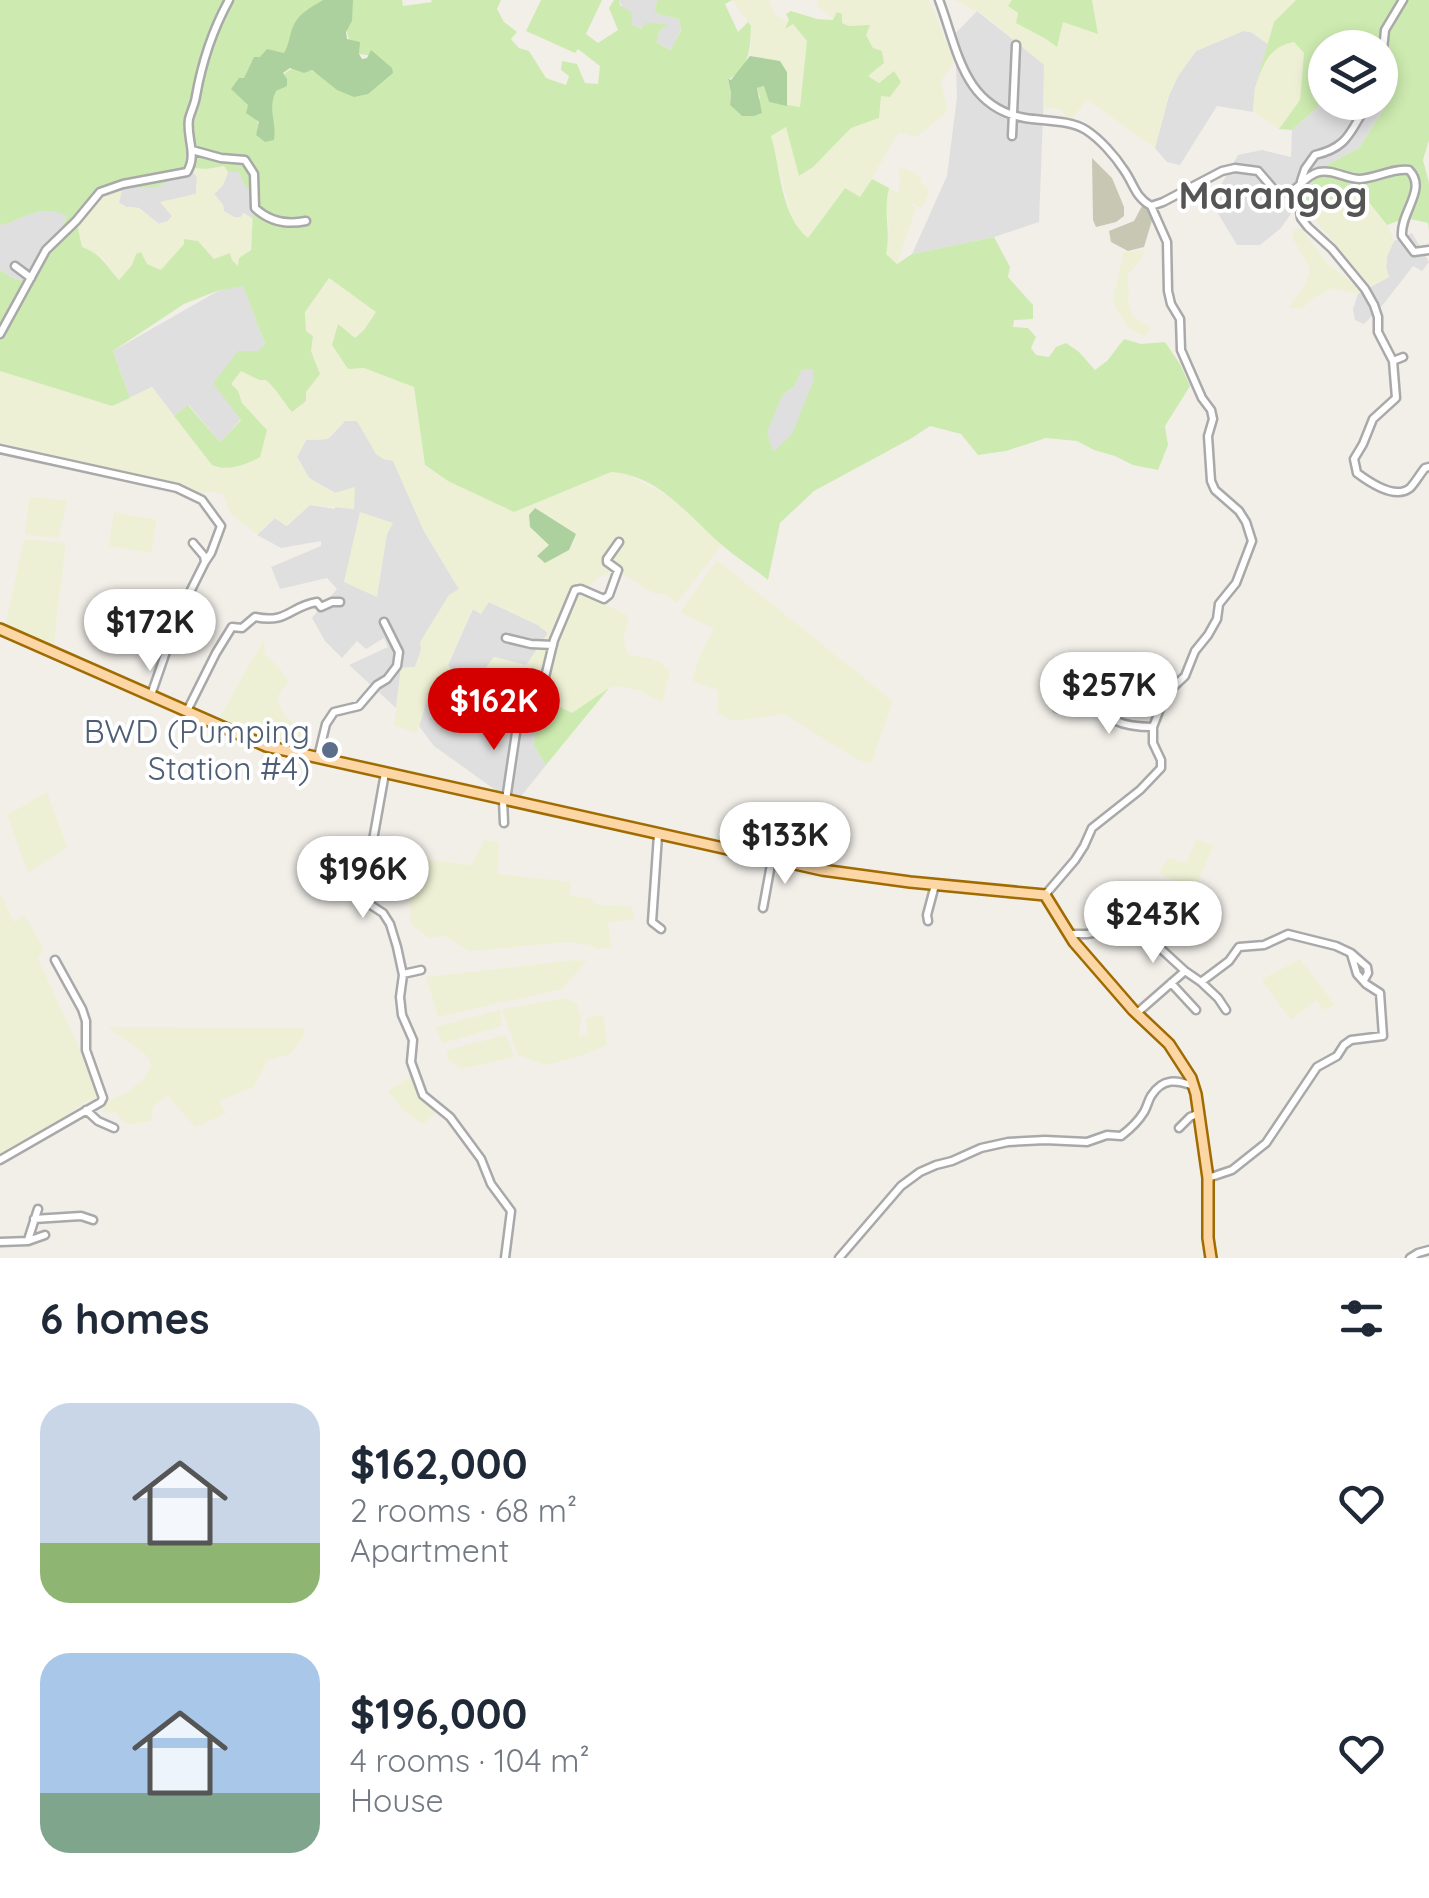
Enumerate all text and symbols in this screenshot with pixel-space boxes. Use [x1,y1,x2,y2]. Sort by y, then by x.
map controls [1308,30,1398,120]
button: layers [1308,30,1398,120]
district label: Marangog [1179,171,1367,219]
pin: $172K [80,589,220,674]
text: $172K [106,601,194,641]
pin: $257K [1039,652,1179,737]
text: $257K [1062,664,1156,704]
pin: $162K [424,668,564,753]
text: $162K [450,680,538,720]
place label: BWD (Pumping Station #4) [84,711,310,788]
marker: BWD (Pumping Station #4) [319,739,341,761]
pin: $133K [715,802,855,887]
text: $133K [742,814,828,854]
pin: $196K [293,836,433,921]
text: $196K [319,848,407,888]
pin: $243K [1083,881,1223,966]
text: $243K [1106,893,1200,933]
icon: filters [1334,1291,1389,1346]
text: 6 homes [40,1292,210,1345]
text: $162,000 [350,1437,527,1490]
icon: home [120,1443,240,1563]
icon: heart [1334,1476,1389,1531]
text: 2 rooms · 68 m² [350,1490,577,1530]
text: Apartment [350,1530,509,1570]
text: $196,000 [350,1687,527,1740]
icon: home [120,1693,240,1813]
icon: heart [1334,1726,1389,1781]
text: 4 rooms · 104 m² [350,1740,590,1780]
text: House [350,1780,444,1820]

